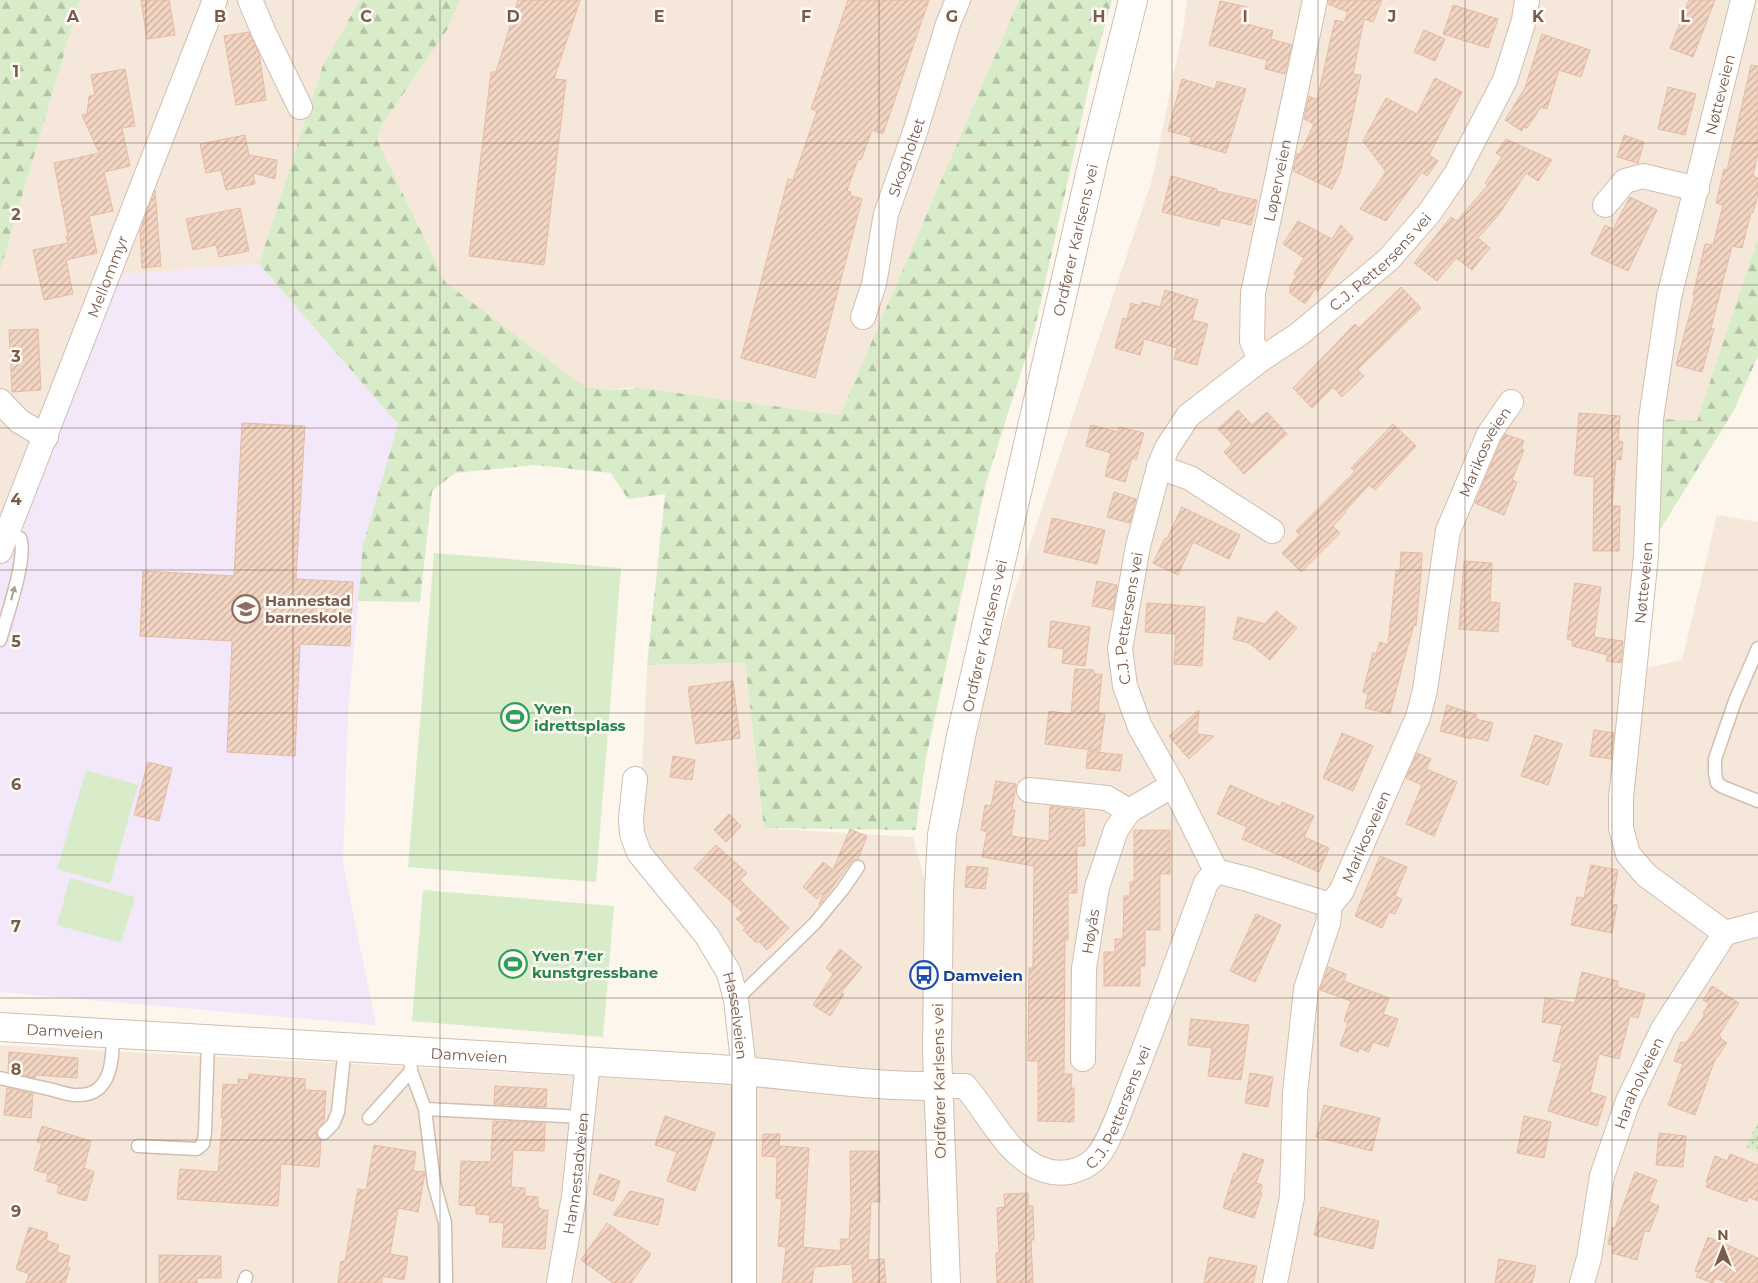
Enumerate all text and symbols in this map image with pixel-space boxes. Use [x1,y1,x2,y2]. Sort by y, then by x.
text: A [66,7,80,26]
text: B [214,7,226,26]
text: C [360,7,372,26]
text: D [506,7,520,26]
text: E [654,7,664,26]
text: F [801,7,811,26]
text: G [946,7,958,26]
text: H [1093,7,1105,26]
text: I [1242,7,1248,26]
text: J [1387,7,1396,26]
text: K [1532,7,1545,26]
text: L [1680,7,1690,26]
street label: Nøtteveien [1700,52,1739,137]
text: 1 [13,62,19,81]
street label: Skogholtet [883,116,928,199]
street label: Løperveien [1259,137,1295,223]
street label: Ordfører Karlsens vei [1048,162,1102,318]
text: 2 [11,205,21,224]
street label: C.J. Pettersens vei [1325,208,1435,315]
street label: Mellommyr [83,232,132,320]
text: 3 [10,347,21,366]
street label: Marikosveien [1454,403,1515,500]
text: 4 [10,490,22,509]
street label: Nøtteveien [1630,541,1656,625]
street label: C.J. Pettersens vei [1110,550,1146,686]
street label: Ordfører Karlsens vei [957,558,1011,714]
one-way arrow [9,585,17,600]
place label: Hannestad barneskole [265,591,352,627]
school or university icon: Hannestad barneskole [231,594,261,624]
text: 5 [11,632,21,651]
place label: Yven idrettsplass [533,699,626,735]
sports icon: Yven idrettsplass [500,702,530,732]
text: 6 [11,775,21,794]
street label: Marikosveien [1337,787,1394,885]
street label: Høyås [1077,908,1103,955]
text: 7 [11,917,21,936]
place label: Yven 7'er kunstgressbane [531,946,658,982]
sports icon: Yven 7'er kunstgressbane [498,949,528,979]
bus stop icon: Damveien [909,960,939,990]
place label: Damveien [943,966,1023,985]
street label: Hasselveien [719,969,752,1060]
street label: Ordfører Karlsens vei [928,1003,950,1159]
street label: Damveien [26,1019,104,1043]
street label: Haraholveien [1610,1034,1667,1131]
street label: C.J. Pettersens vei [1081,1042,1154,1173]
street label: Damveien [430,1043,508,1066]
text: 8 [11,1060,21,1079]
street label: Hannestadveien [558,1111,592,1236]
text: 9 [11,1202,21,1221]
north arrow [1698,1223,1748,1273]
text: N [1717,1226,1729,1244]

